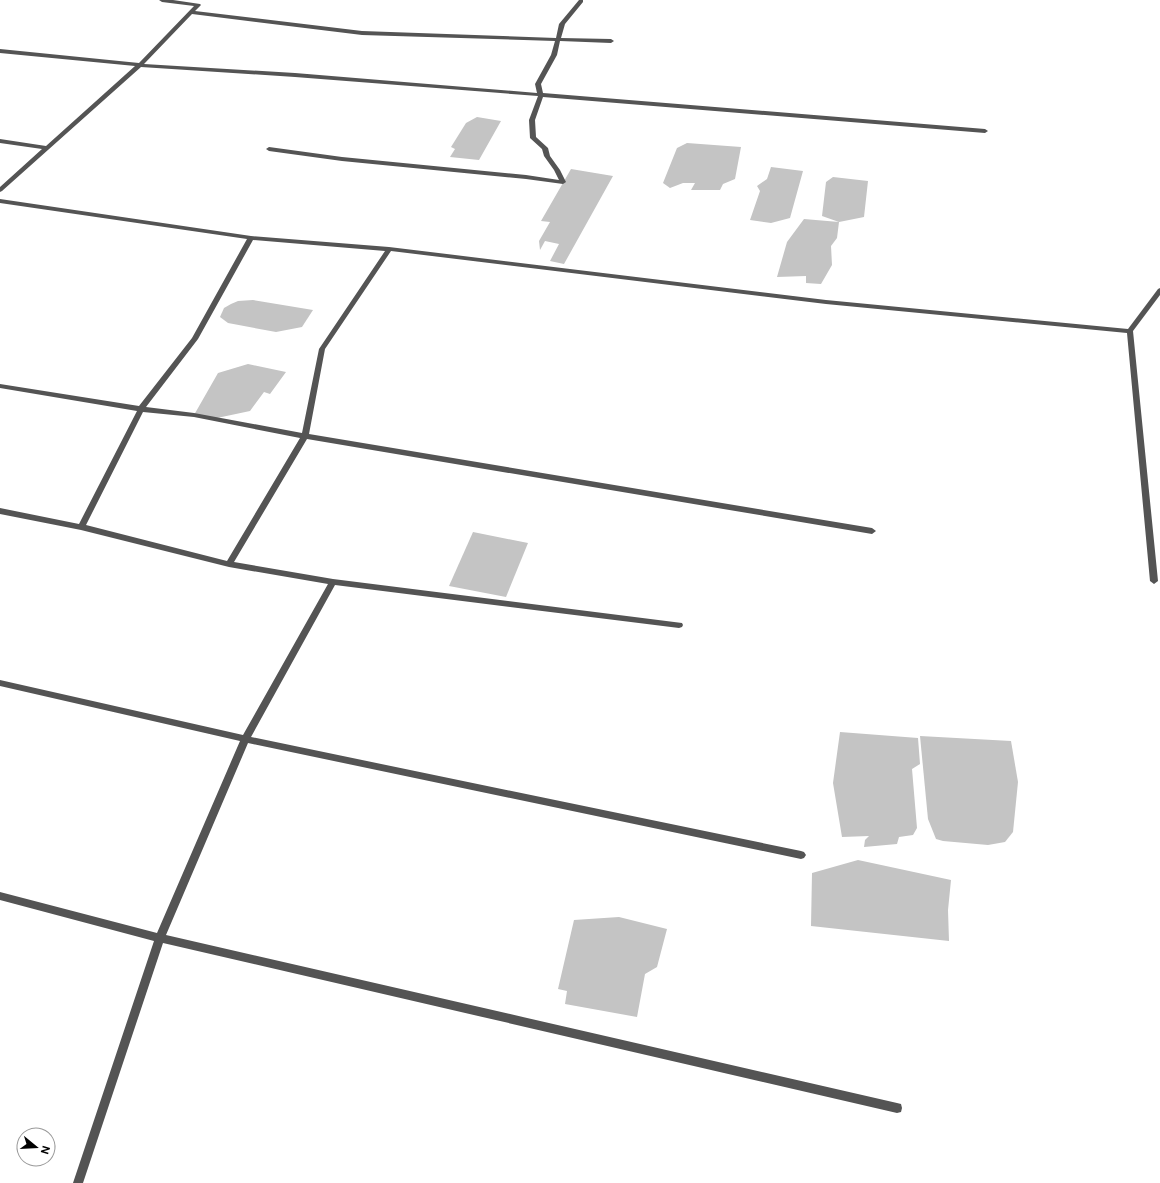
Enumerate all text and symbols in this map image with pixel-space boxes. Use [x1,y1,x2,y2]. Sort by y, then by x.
north arrow [16,1127,56,1167]
text: N [38,1144,53,1156]

